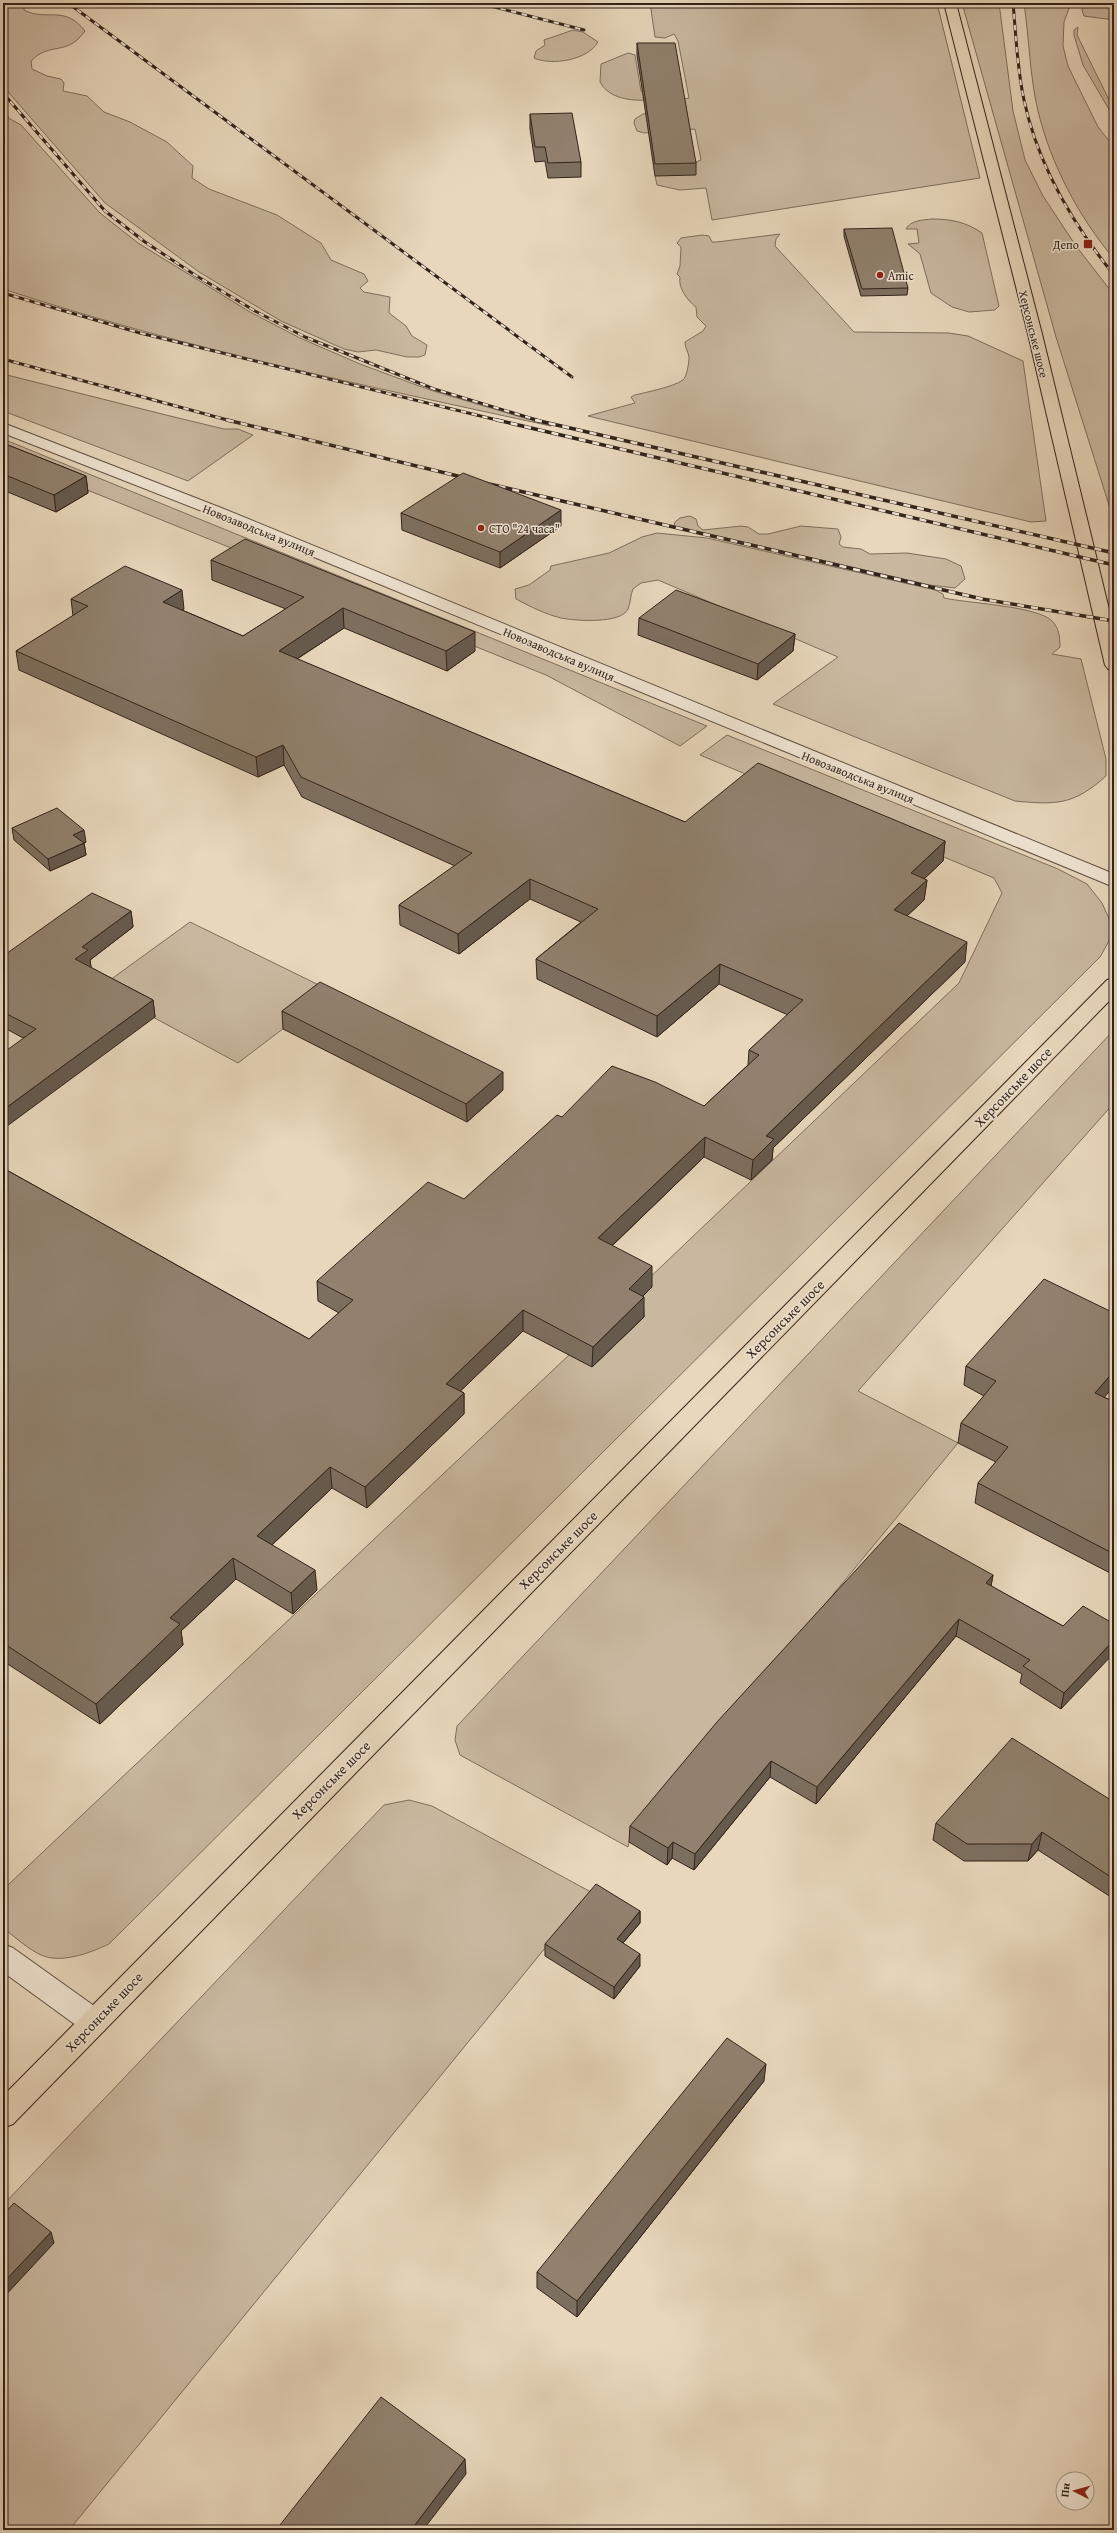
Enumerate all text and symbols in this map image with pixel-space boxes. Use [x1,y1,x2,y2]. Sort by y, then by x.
place label: Депо [1052,236,1079,253]
marker: Депо [1082,238,1094,250]
place label: Amic [888,267,914,284]
marker: Amic [875,270,885,280]
street label: Херсонське шосе [1015,288,1053,380]
street label: Новозаводська вулиця [200,500,318,560]
place label: СТО "24 часа" [489,520,560,537]
marker: СТО "24 часа" [476,523,486,533]
street label: Новозаводська вулиця [501,623,617,685]
street label: Новозаводська вулиця [799,747,917,807]
street label: Херсонське шосе [969,1042,1057,1132]
street label: Херсонське шосе [741,1275,829,1363]
street label: Херсонське шосе [514,1506,602,1594]
street label: Херсонське шосе [287,1736,375,1824]
street label: Херсонське шосе [60,1967,148,2057]
north arrow [1055,2471,1095,2511]
text: Пн [1056,2482,1074,2498]

